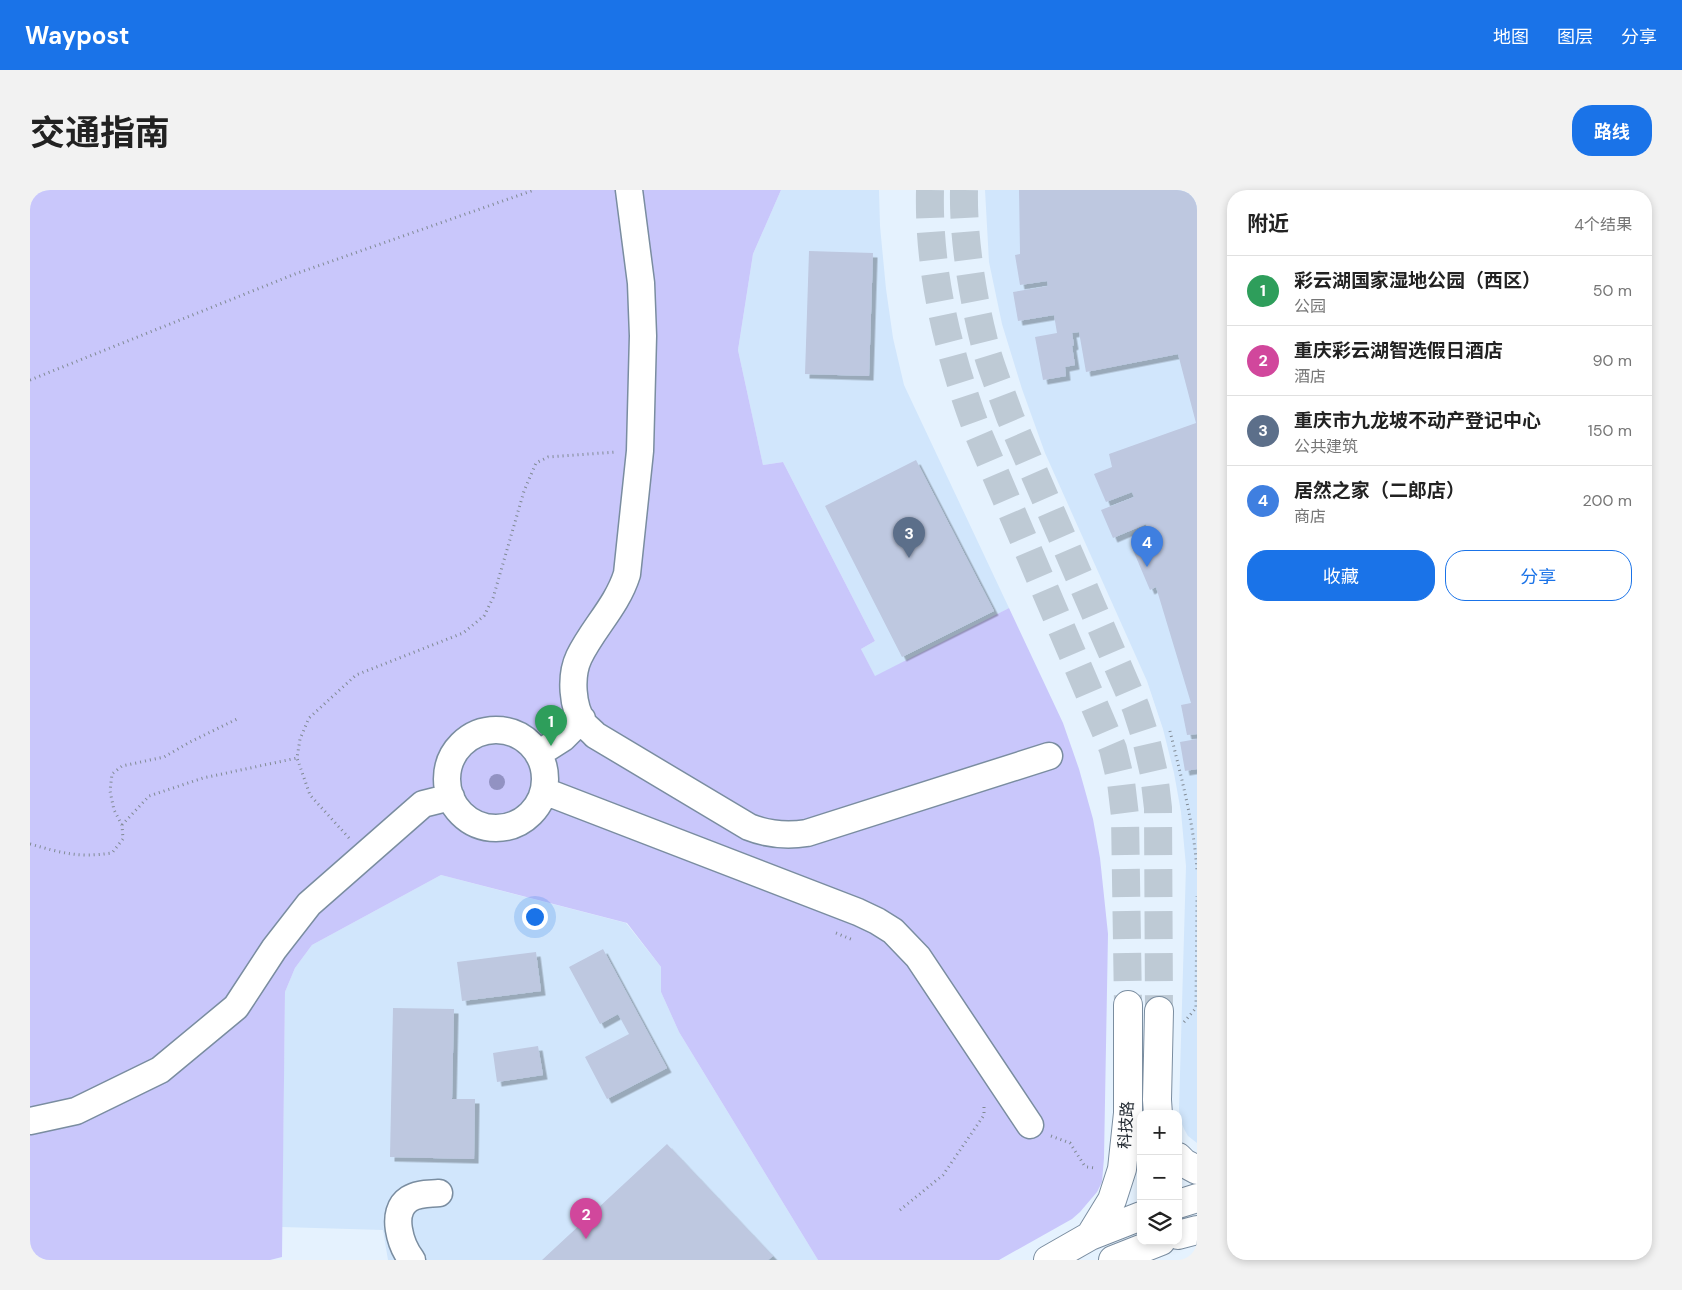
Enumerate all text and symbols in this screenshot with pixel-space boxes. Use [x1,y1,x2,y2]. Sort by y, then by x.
text: Waypost [25,20,129,51]
text: 地图 [1493,25,1529,49]
text: 图层 [1557,25,1593,49]
text: 分享 [1621,25,1657,49]
button: 路线 [1572,105,1652,156]
text: 交通指南 [30,110,170,156]
text: 附近 [1247,210,1289,238]
text: 4个结果 [1574,214,1632,235]
text: 彩云湖国家湿地公园（西区） [1294,268,1541,293]
text: 1 [1260,280,1266,301]
text: 50 m [1593,280,1632,301]
text: 公园 [1294,296,1326,317]
text: 重庆彩云湖智选假日酒店 [1294,338,1503,363]
text: 2 [1258,350,1268,371]
text: 90 m [1592,350,1632,371]
text: 酒店 [1294,366,1326,387]
text: 重庆市九龙坡不动产登记中心 [1294,408,1541,433]
text: 3 [1258,420,1268,441]
text: 150 m [1588,420,1632,441]
text: 公共建筑 [1294,436,1358,457]
text: 居然之家（二郎店） [1294,478,1465,503]
text: 4 [1258,490,1268,511]
text: 200 m [1583,490,1632,511]
text: 商店 [1294,506,1326,527]
pin: 3 [893,517,925,558]
pin: 4 [1131,526,1163,567]
button: 收藏 [1247,550,1435,601]
button: 分享 [1445,550,1632,601]
pin: 1 [535,705,567,746]
your location [522,904,548,930]
street label: 科技路 [1114,1100,1138,1150]
map controls [1137,1110,1182,1245]
button: + [1137,1110,1182,1155]
button: − [1137,1155,1182,1200]
pin: 2 [570,1198,602,1239]
button: layers [1137,1200,1182,1245]

